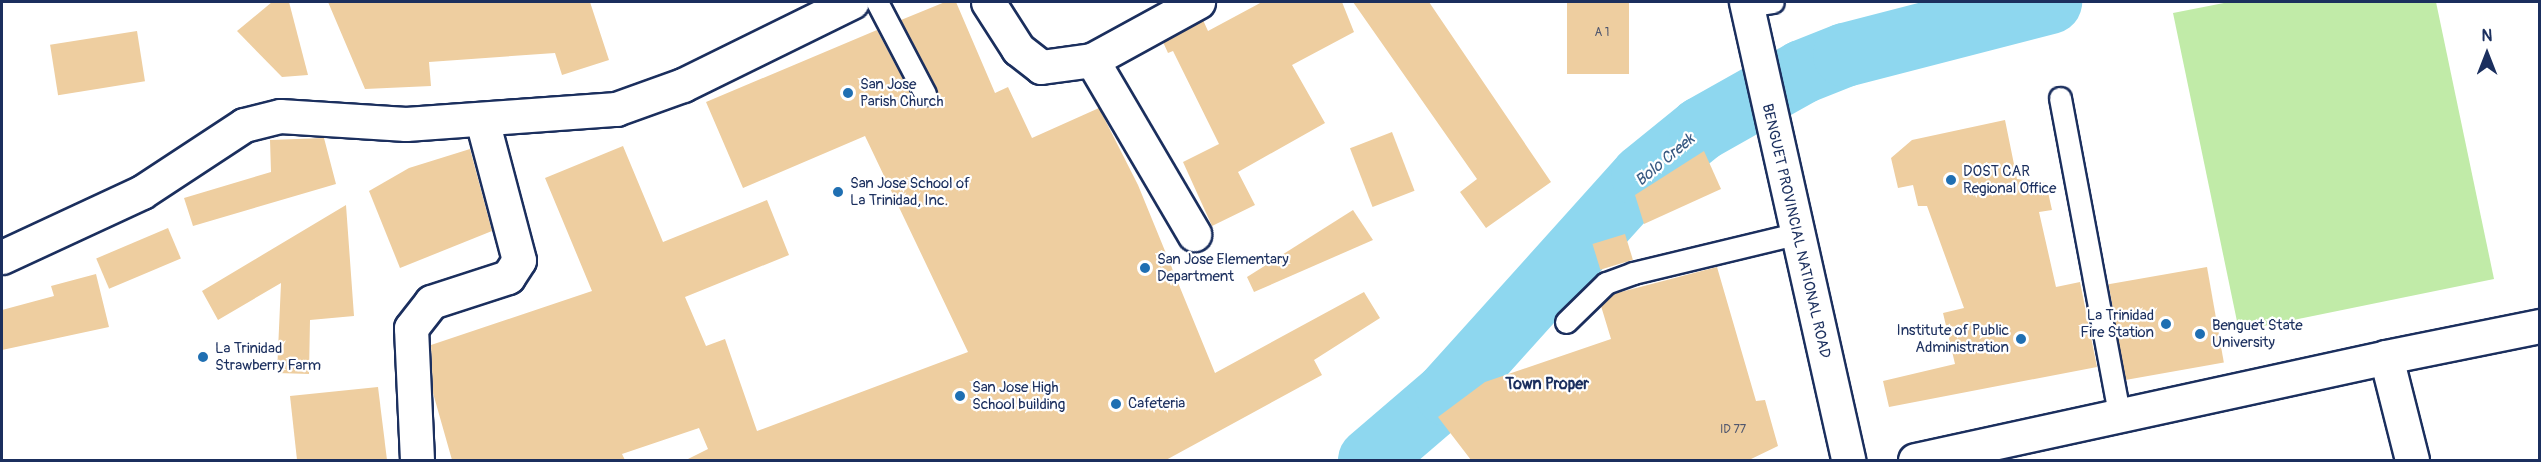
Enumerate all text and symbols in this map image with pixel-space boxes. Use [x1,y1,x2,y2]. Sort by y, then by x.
north arrow [2457,24,2517,84]
house number: A 1 [1594,26,1610,40]
text: N [2482,26,2492,46]
place label: San Jose Parish Church [860,75,944,110]
marker: San Jose Parish Church [841,86,855,100]
street label: BENGUET PROVINCIAL NATIONAL ROAD [1758,102,1834,360]
water label: Bolo Creek [1632,130,1698,190]
place label: DOST CAR Regional Office [1963,162,2057,197]
marker: DOST CAR Regional Office [1944,173,1958,187]
place label: San Jose School of La Trinidad, Inc. [850,174,970,209]
marker: San Jose School of La Trinidad, Inc. [831,185,845,199]
place label: San Jose Elementary Department [1157,250,1289,285]
marker: San Jose Elementary Department [1138,261,1152,275]
place label: La Trinidad Fire Station [2080,306,2154,341]
place label: Benguet State University [2212,316,2303,351]
marker: La Trinidad Fire Station [2159,317,2173,331]
place label: Institute of Public Administration [1896,321,2009,356]
marker: Benguet State University [2193,327,2207,341]
marker: Institute of Public Administration [2014,332,2028,346]
place label: La Trinidad Strawberry Farm [215,339,321,374]
marker: La Trinidad Strawberry Farm [196,350,210,364]
district label: Town Proper [1505,374,1589,394]
place label: San Jose High School building [972,378,1065,413]
marker: San Jose High School building [953,389,967,403]
place label: Cafeteria [1128,395,1185,413]
marker: Cafeteria [1109,397,1123,411]
house number: ID 77 [1720,423,1746,437]

